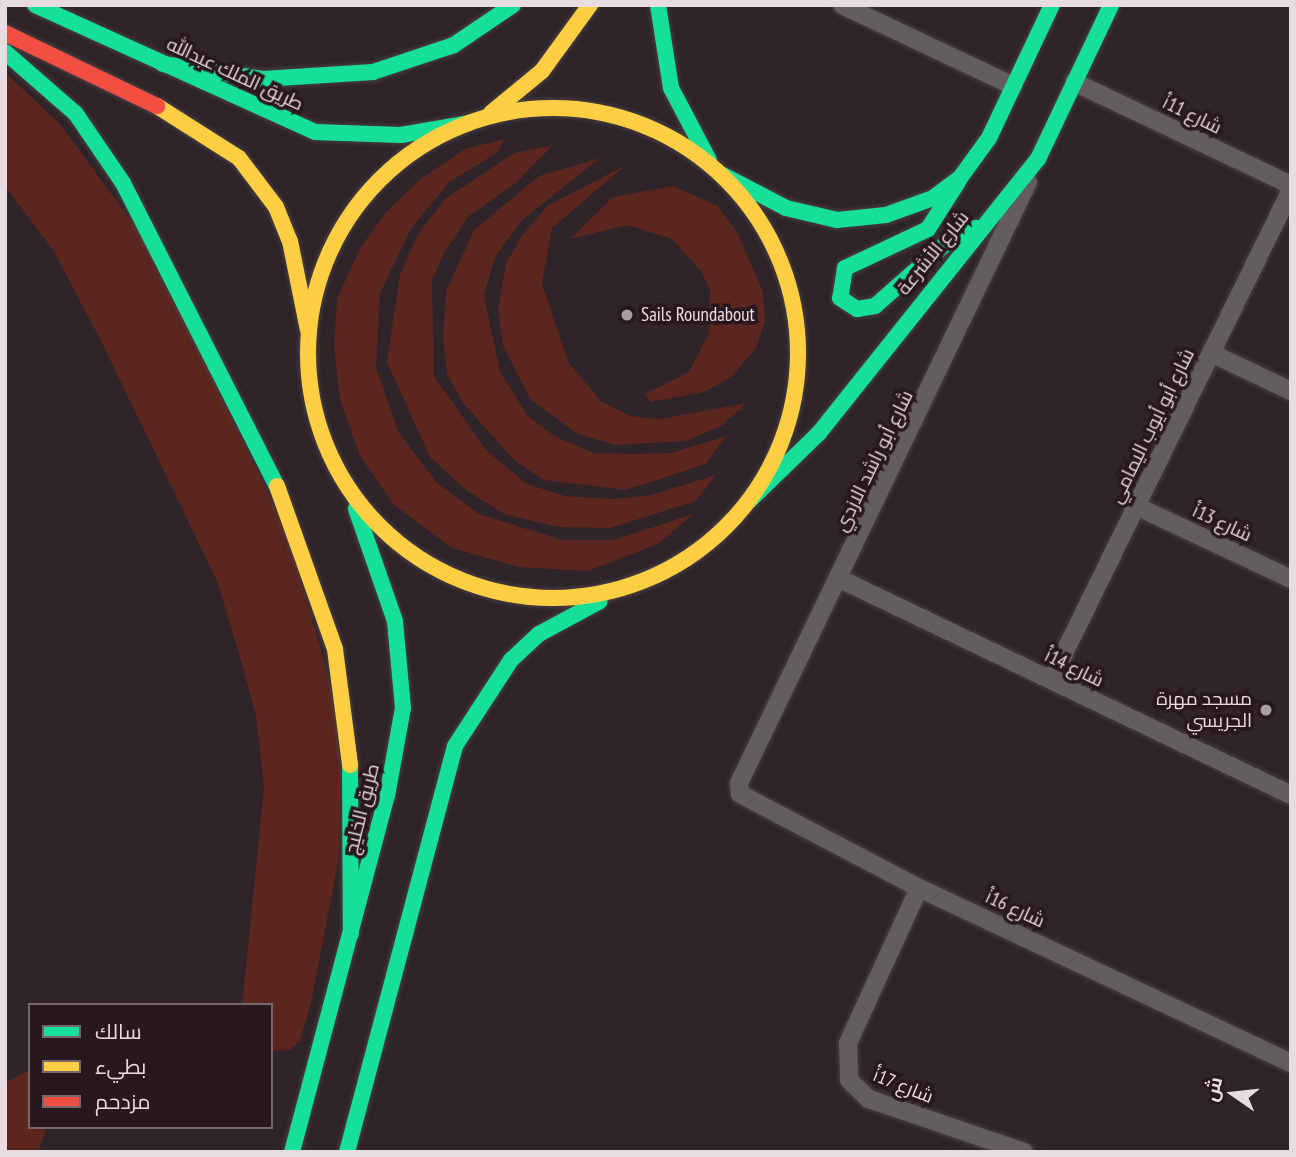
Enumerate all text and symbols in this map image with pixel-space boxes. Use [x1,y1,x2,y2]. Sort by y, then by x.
street label: طريق الملك عبدالله [163,32,307,116]
street label: شارع 11أ [1159,91,1225,139]
street label: شارع الأشرعة [892,206,974,300]
place label: Sails Roundabout [641,304,755,326]
marker: Sails Roundabout [619,307,635,323]
street label: شارع أبو أيوب اليمامي [1105,345,1199,507]
street label: شارع أبو راشد الازدي [830,387,918,535]
street label: شارع 13أ [1189,499,1255,547]
street label: شارع 14أ [1041,644,1107,692]
place label: مسجد مهرة الجريسي [1156,688,1252,732]
marker: مسجد مهرة الجريسي [1258,702,1274,718]
street label: طريق الخليج [340,761,384,857]
street label: شارع 16أ [982,885,1048,933]
legend [28,1003,273,1129]
text: سالك [95,1018,142,1045]
text: بطيء [95,1053,146,1080]
north arrow [1198,1059,1268,1129]
street label: شارع 17أ [870,1064,936,1108]
text: ش [1198,1074,1227,1104]
text: مزدحم [95,1088,150,1115]

